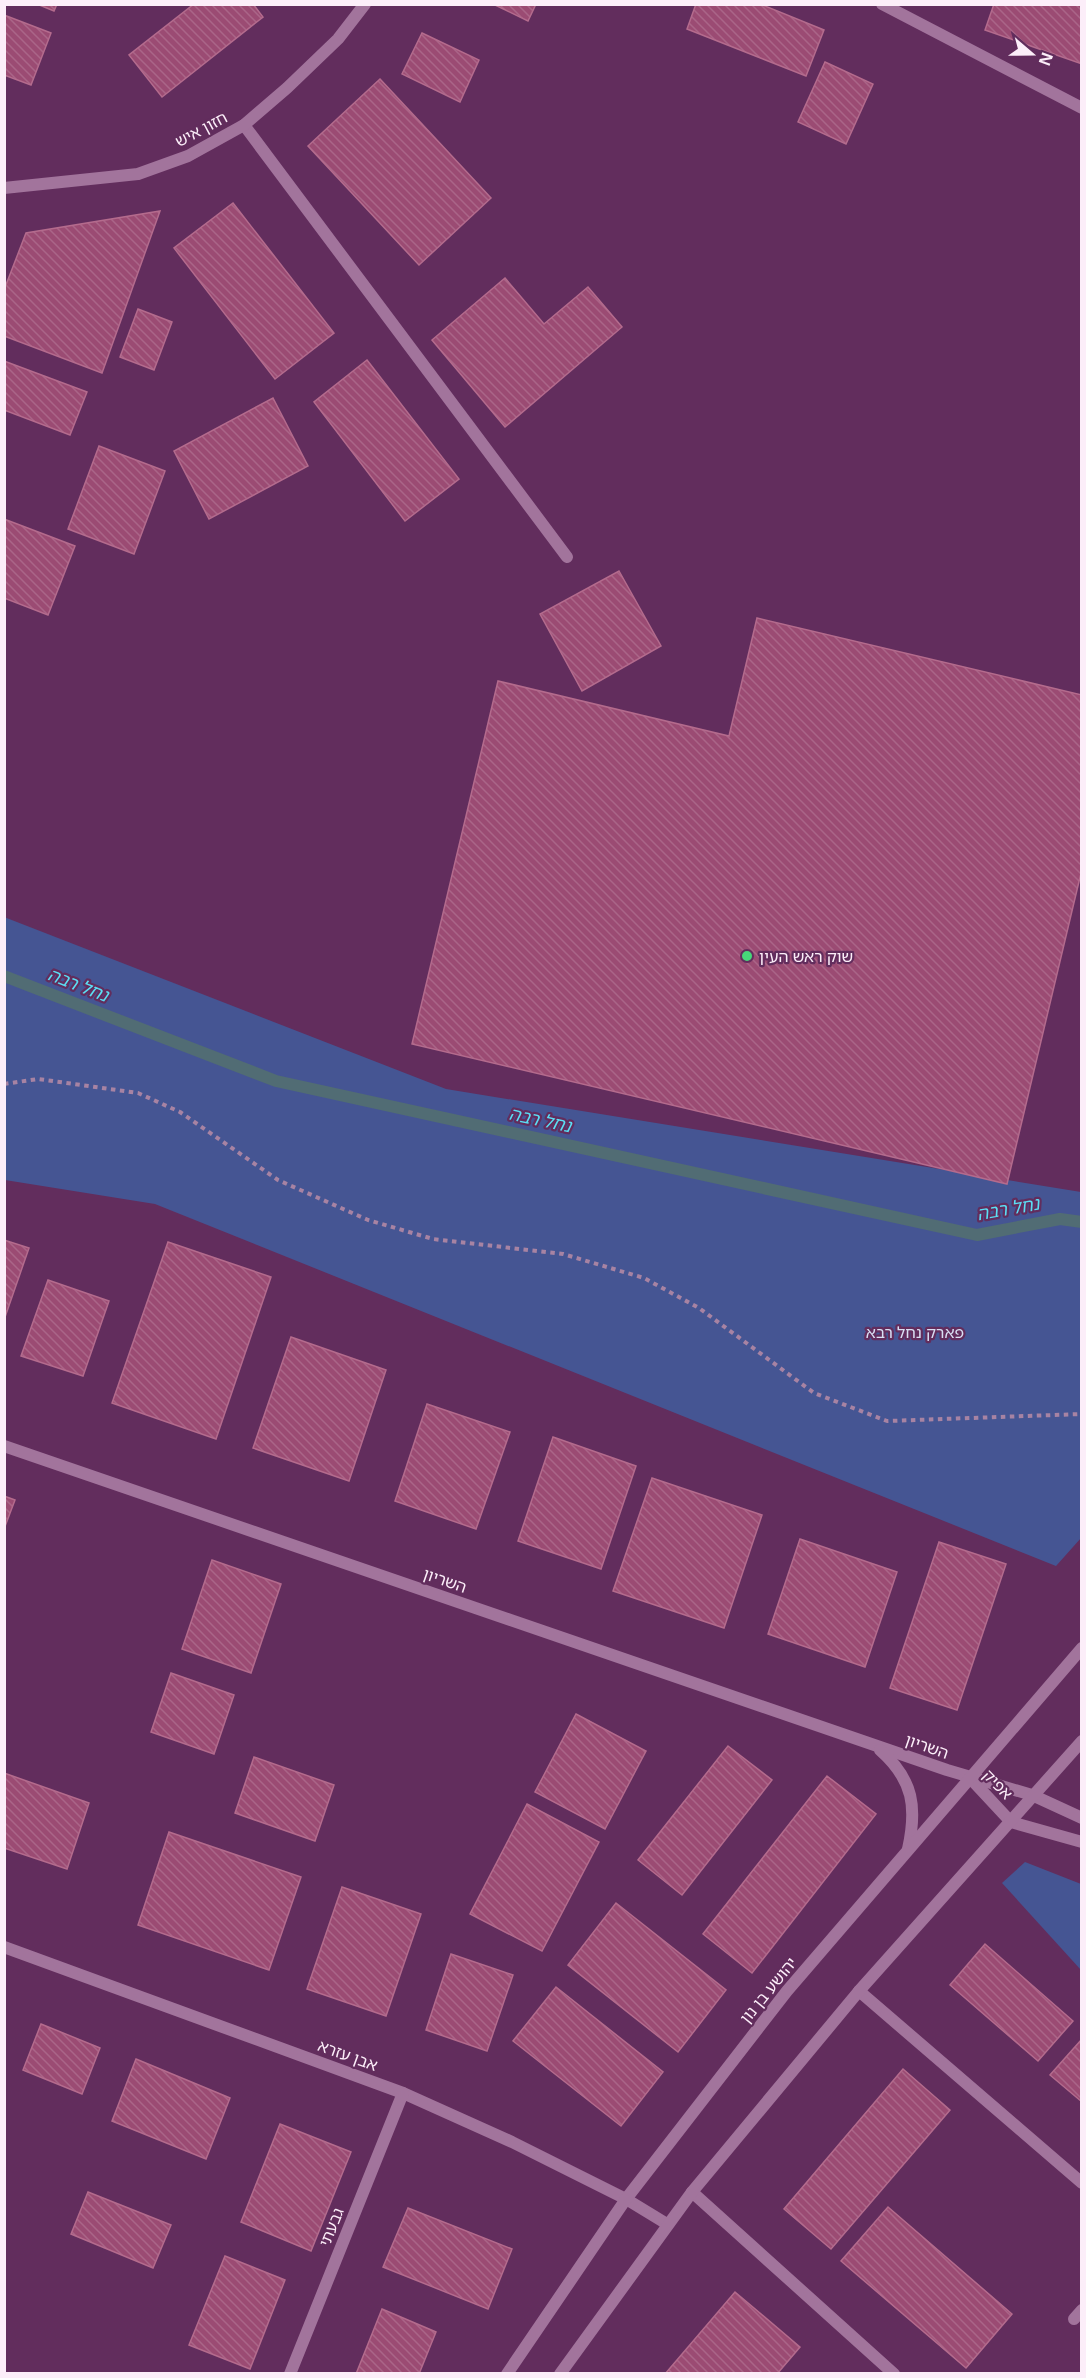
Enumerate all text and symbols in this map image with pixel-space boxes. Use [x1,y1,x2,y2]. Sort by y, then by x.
north arrow [1002,24,1062,84]
text: N [1034,49,1059,69]
street label: חזון איש [171,106,231,152]
place label: שוק ראש העין [759,945,853,967]
marker: שוק ראש העין [740,949,754,963]
water label: נחל רבה [45,962,113,1007]
water label: נחל רבה [507,1101,575,1138]
water label: נחל רבה [975,1191,1042,1225]
park label: פארק נחל רבא [866,1321,964,1343]
street label: השריון [420,1562,470,1598]
street label: השריון [902,1728,952,1764]
street label: אפיק [978,1764,1018,1804]
street label: יהושע בן נון [734,1952,802,2028]
street label: אבן עזרא [315,2034,381,2076]
street label: גבעתי [313,2204,349,2250]

